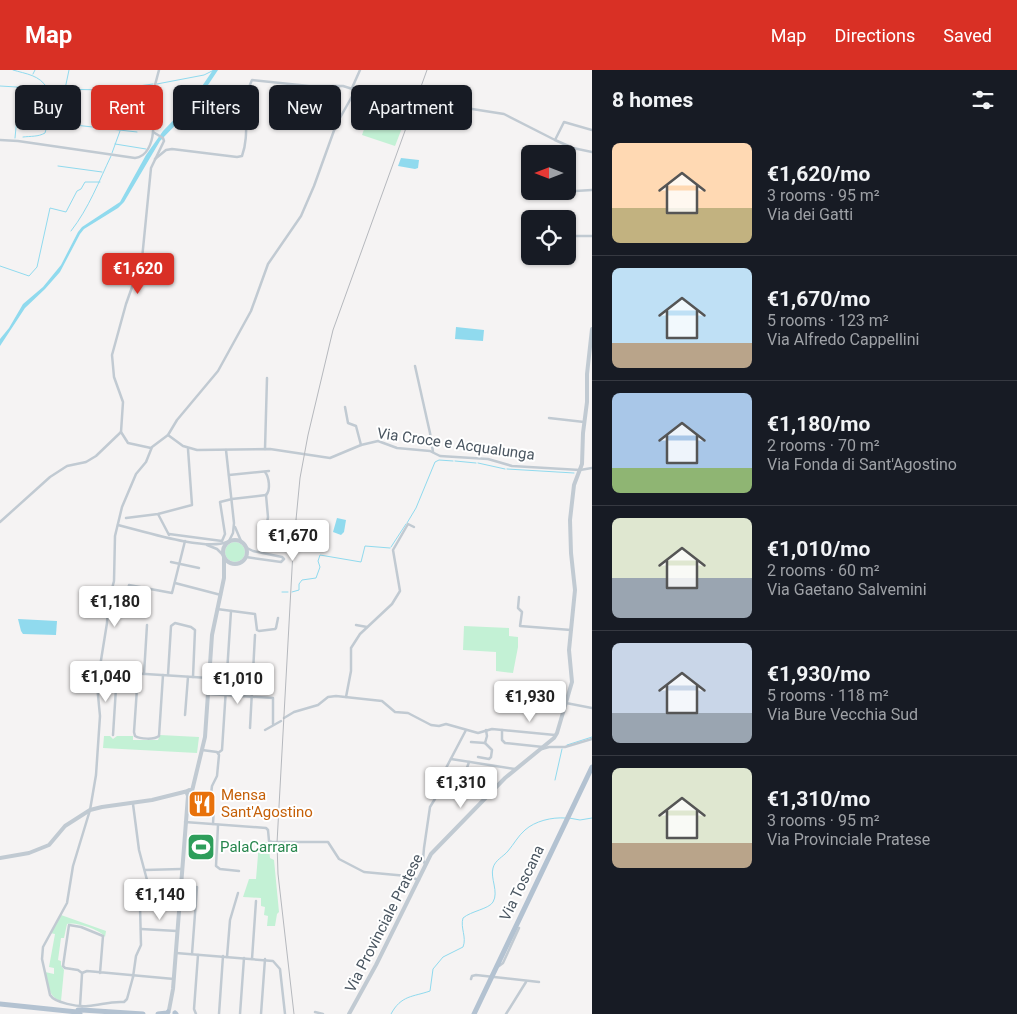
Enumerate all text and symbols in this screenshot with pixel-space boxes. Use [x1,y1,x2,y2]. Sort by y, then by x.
text: Map [25,21,72,49]
text: Map [771,25,806,46]
text: Directions [834,25,915,46]
text: Saved [943,25,992,46]
chip: Buy [15,85,81,130]
chip: Rent [91,85,163,130]
chip: Filters [173,85,259,130]
chip: New [269,85,341,130]
chip: Apartment [351,85,472,130]
icon: filters [969,86,997,114]
text: 8 homes [612,88,693,112]
north arrow [521,145,576,200]
map controls [521,145,576,265]
text: €1,620/mo [767,162,870,186]
icon: home [652,163,712,223]
text: 3 rooms · 95 m² [767,186,880,205]
text: Via dei Gatti [767,205,853,224]
button: locate [521,210,576,265]
pin: €1,620 [97,252,179,295]
text: €1,620 [113,259,163,278]
text: €1,670/mo [767,287,870,311]
icon: home [652,288,712,348]
text: 5 rooms · 123 m² [767,311,889,330]
text: Via Alfredo Cappellini [767,330,919,349]
text: €1,180/mo [767,412,870,436]
icon: home [652,413,712,473]
street label: Via Croce e Acqualunga [376,424,536,464]
text: 2 rooms · 70 m² [767,436,880,455]
text: Via Fonda di Sant'Agostino [767,455,957,474]
pin: €1,670 [252,520,334,562]
text: €1,670 [268,526,318,545]
text: €1,010/mo [767,537,870,561]
icon: home [652,538,712,598]
text: 2 rooms · 60 m² [767,561,880,580]
text: Via Gaetano Salvemini [767,580,927,599]
pin: €1,180 [74,586,156,628]
text: €1,180 [90,592,140,611]
pin: €1,040 [65,660,147,703]
pin: €1,010 [197,662,279,705]
text: €1,930/mo [767,662,870,686]
icon: home [652,663,712,723]
text: €1,040 [81,667,131,686]
text: €1,010 [213,669,263,688]
pin: €1,930 [489,680,571,723]
text: 5 rooms · 118 m² [767,686,889,705]
text: €1,930 [505,687,555,706]
text: Via Bure Vecchia Sud [767,705,918,724]
pin: €1,310 [420,766,502,809]
text: €1,310 [436,773,486,792]
place label: Mensa Sant'Agostino [221,786,313,821]
text: €1,310/mo [767,787,870,811]
icon: home [652,788,712,848]
restaurant icon: Mensa Sant'Agostino [187,789,217,819]
text: 3 rooms · 95 m² [767,811,880,830]
text: Via Provinciale Pratese [767,830,930,849]
sports icon: PalaCarrara [186,832,216,862]
place label: PalaCarrara [220,838,298,856]
street label: Via Toscana [496,842,548,924]
street label: Via Provinciale Pratese [341,851,427,995]
pin: €1,140 [119,878,201,921]
text: €1,140 [135,885,185,904]

